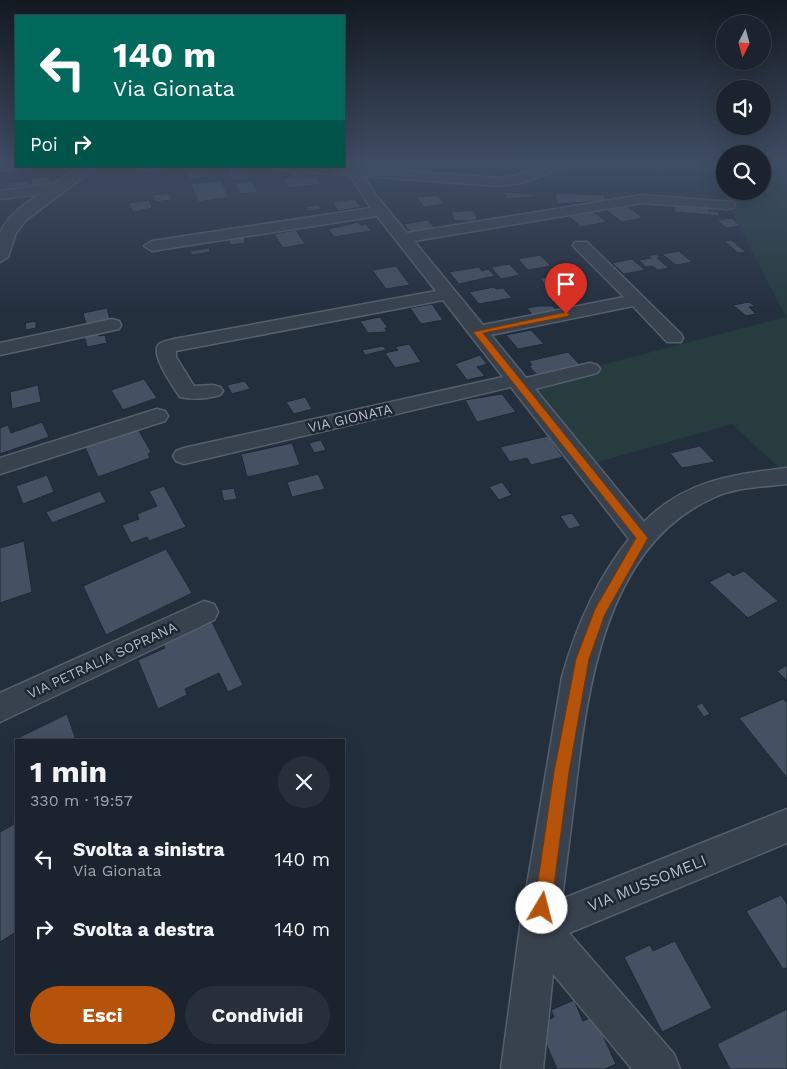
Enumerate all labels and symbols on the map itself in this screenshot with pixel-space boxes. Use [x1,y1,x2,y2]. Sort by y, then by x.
north arrow [716,15,771,70]
pin [545,263,587,314]
street label: VIA GIONATA [306,401,394,435]
street label: VIA PETRALIA SOPRANA [25,618,179,702]
street label: VIA MUSSOMELI [585,851,709,915]
position arrow [515,881,567,933]

